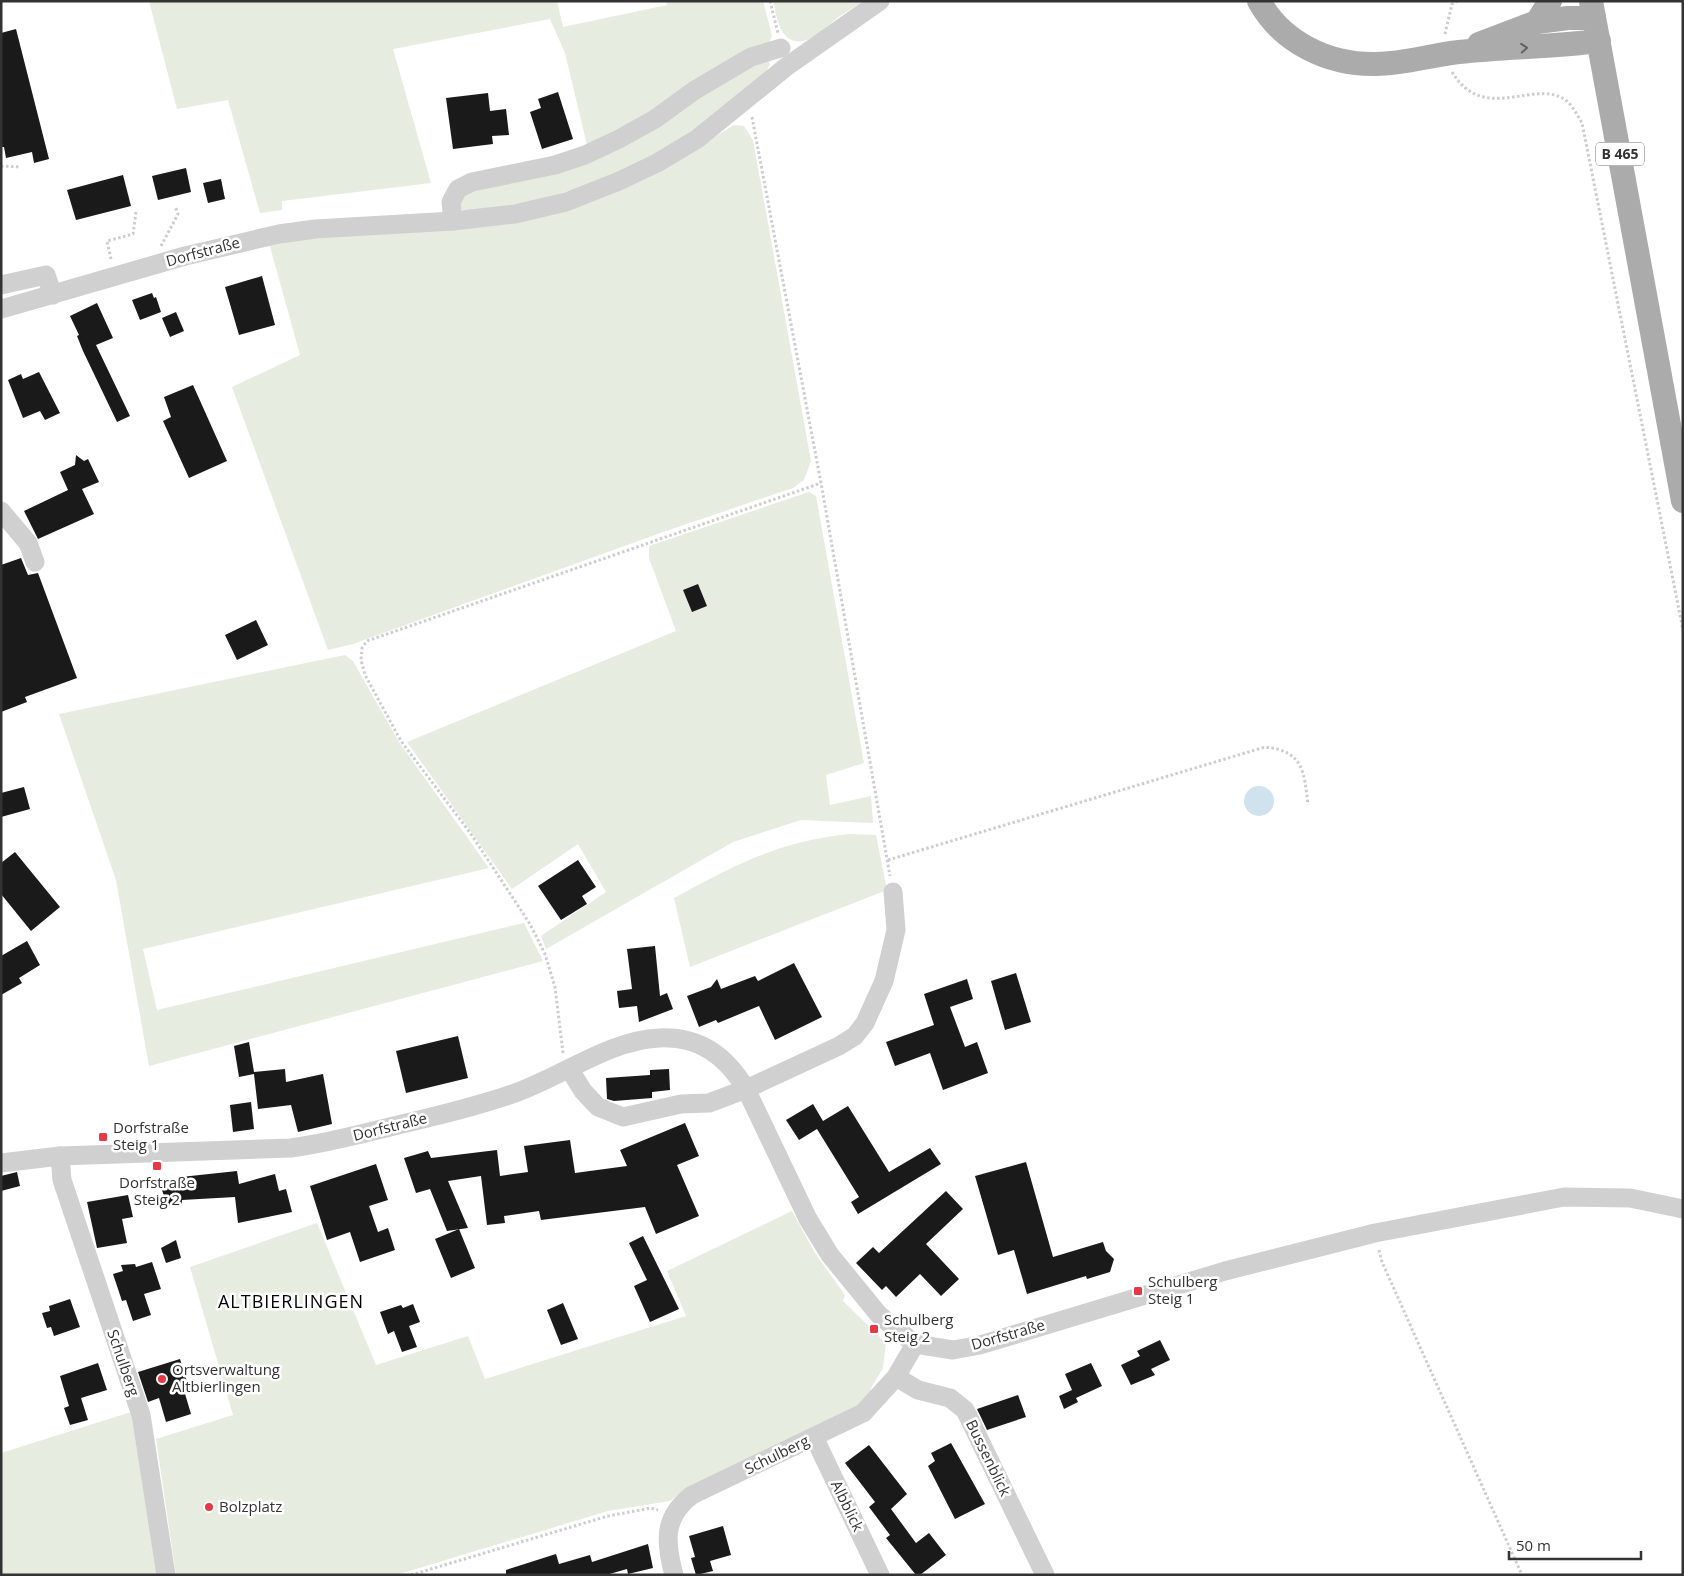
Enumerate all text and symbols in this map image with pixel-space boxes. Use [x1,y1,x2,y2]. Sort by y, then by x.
one-way arrow [1520,42,1528,53]
road number: B 465 [1596,142,1644,166]
street label: Dorfstraße [164,232,242,271]
street label: Dorfstraße [351,1107,429,1145]
place label: Dorfstraße Steig 1 [113,1117,189,1154]
marker: Dorfstraße Steig 1 [97,1131,109,1143]
marker: Dorfstraße Steig 2 [151,1160,163,1172]
place label: Dorfstraße Steig 2 [119,1172,195,1209]
place label: Schulberg Steig 1 [1148,1271,1217,1308]
marker: Schulberg Steig 1 [1132,1285,1144,1297]
district label: ALTBIERLINGEN [218,1289,364,1313]
place label: Schulberg Steig 2 [884,1309,953,1346]
street label: Dorfstraße [969,1314,1047,1354]
marker: Schulberg Steig 2 [868,1323,880,1335]
street label: Schulberg [103,1327,145,1399]
place label: Ortsverwaltung Altbierlingen [172,1359,280,1396]
marker: Ortsverwaltung Altbierlingen [156,1373,168,1385]
street label: Bussenblick [962,1416,1016,1499]
street label: Schulberg [741,1430,812,1478]
street label: Albblick [827,1477,869,1534]
place label: Bolzplatz [219,1496,282,1516]
marker: Bolzplatz [203,1501,215,1513]
scale bar [1509,1528,1642,1560]
text: 50 m [1516,1535,1551,1555]

